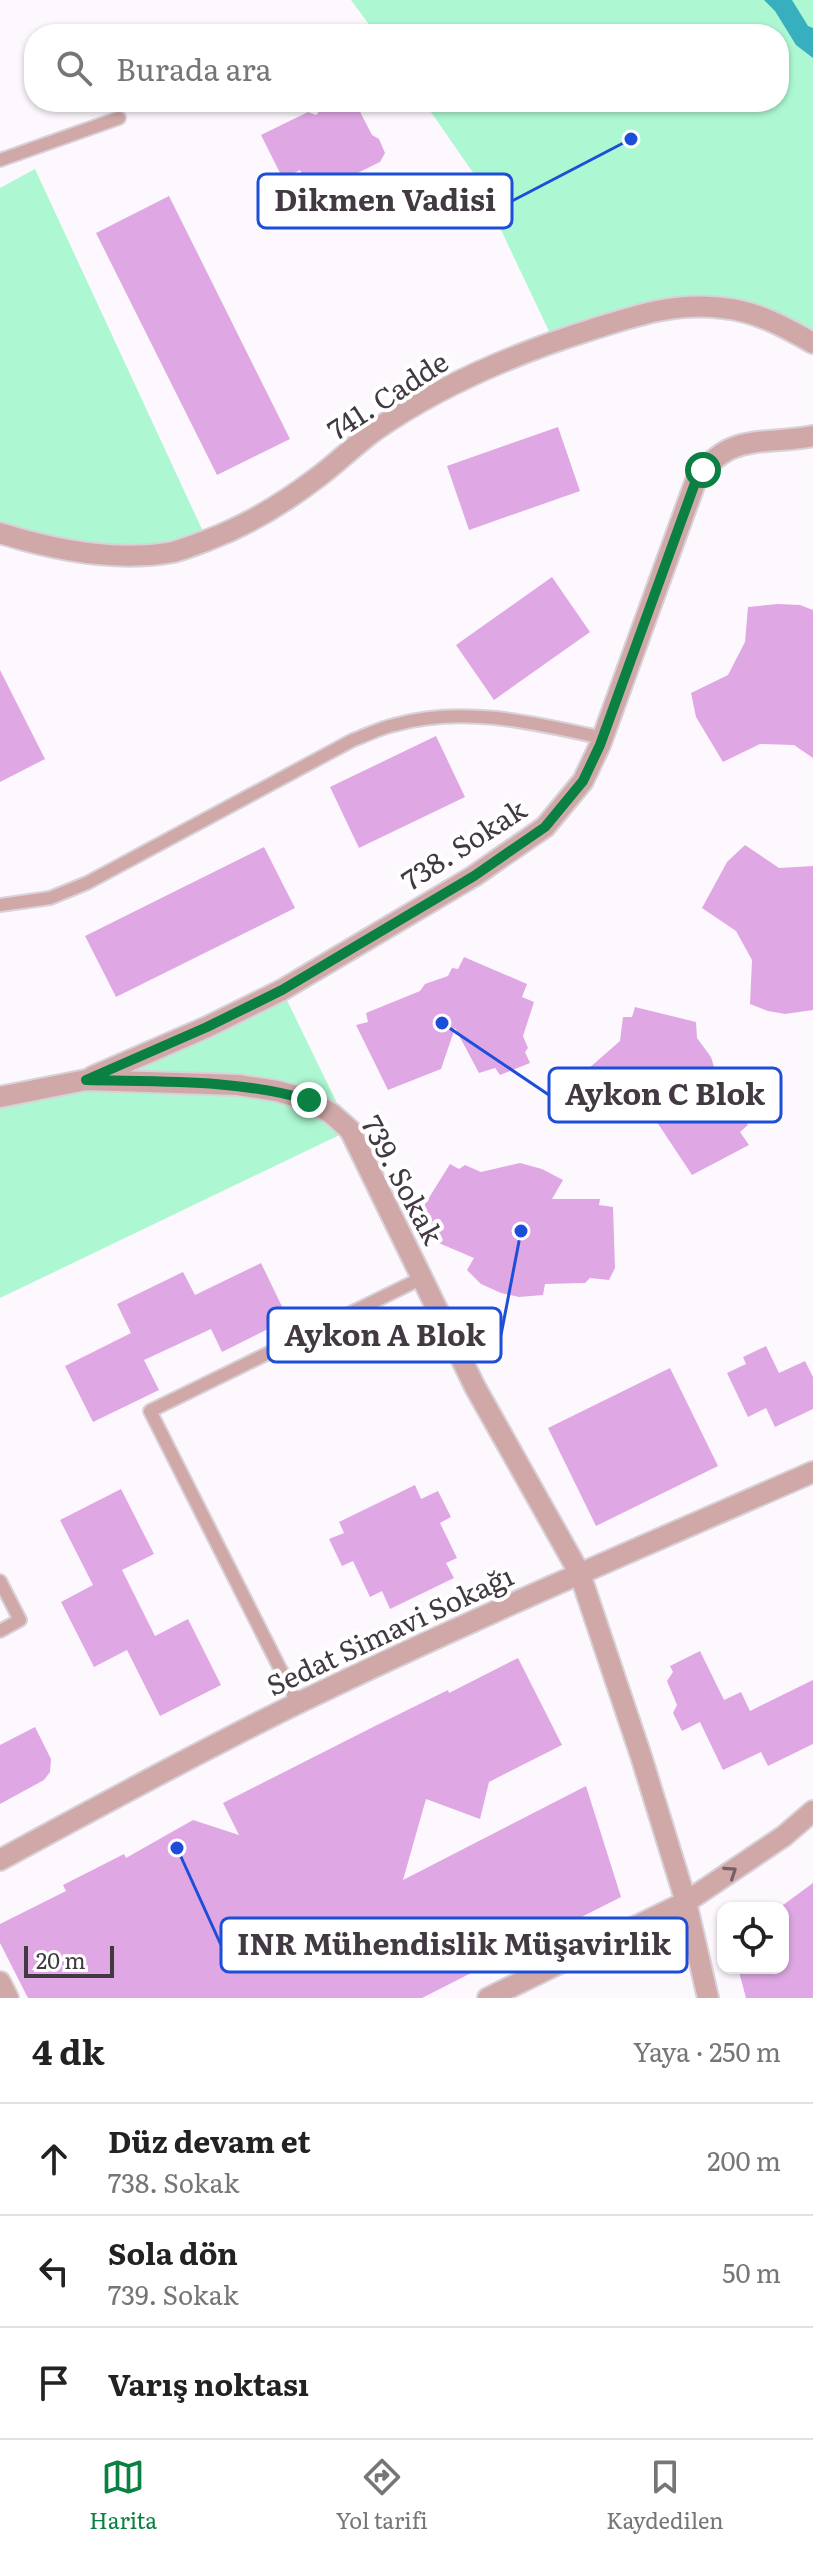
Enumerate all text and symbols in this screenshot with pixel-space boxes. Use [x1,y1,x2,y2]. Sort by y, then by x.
search box [24,24,789,112]
icon: search [52,46,96,90]
text: Burada ara [116,46,272,90]
callout: Dikmen Vadisi [258,174,512,228]
text: Dikmen Vadisi [274,176,496,220]
street label: 741. Cadde [318,340,456,449]
route start [685,452,721,488]
street label: 738. Sokak [392,787,534,899]
callout: Aykon C Blok [549,1068,781,1122]
text: Aykon C Blok [565,1070,766,1114]
route end [291,1082,327,1118]
street label: 739. Sokak [352,1107,456,1252]
callout: Aykon A Blok [268,1308,501,1362]
text: Aykon A Blok [284,1311,487,1355]
street label: Sedat Simavi Sokağı [259,1554,520,1705]
one-way arrow [722,1867,737,1882]
map controls [717,1902,789,1974]
button: locate [717,1902,789,1974]
callout: INR Mühendislik Müşavirlik [221,1918,687,1972]
text: INR Mühendislik Müşavirlik [237,1920,672,1964]
scale bar [24,1942,114,1978]
text: 20 m [36,1943,86,1976]
text: 4 dk [32,2025,105,2075]
text: Yaya · 250 m [633,2031,781,2070]
text: Düz devam et [108,2118,311,2162]
icon: ahead [32,2137,76,2181]
text: 200 m [707,2140,781,2179]
text: 738. Sokak [108,2162,239,2201]
text: Sola dön [108,2230,238,2274]
icon: left [32,2249,76,2293]
text: 50 m [722,2252,781,2291]
text: 739. Sokak [108,2274,239,2313]
icon: arrive [32,2361,76,2405]
text: Varış noktası [108,2361,309,2405]
tab: Harita [89,2455,157,2536]
tab: Yol tarifi [336,2455,428,2536]
tab: Kaydedilen [606,2455,724,2536]

